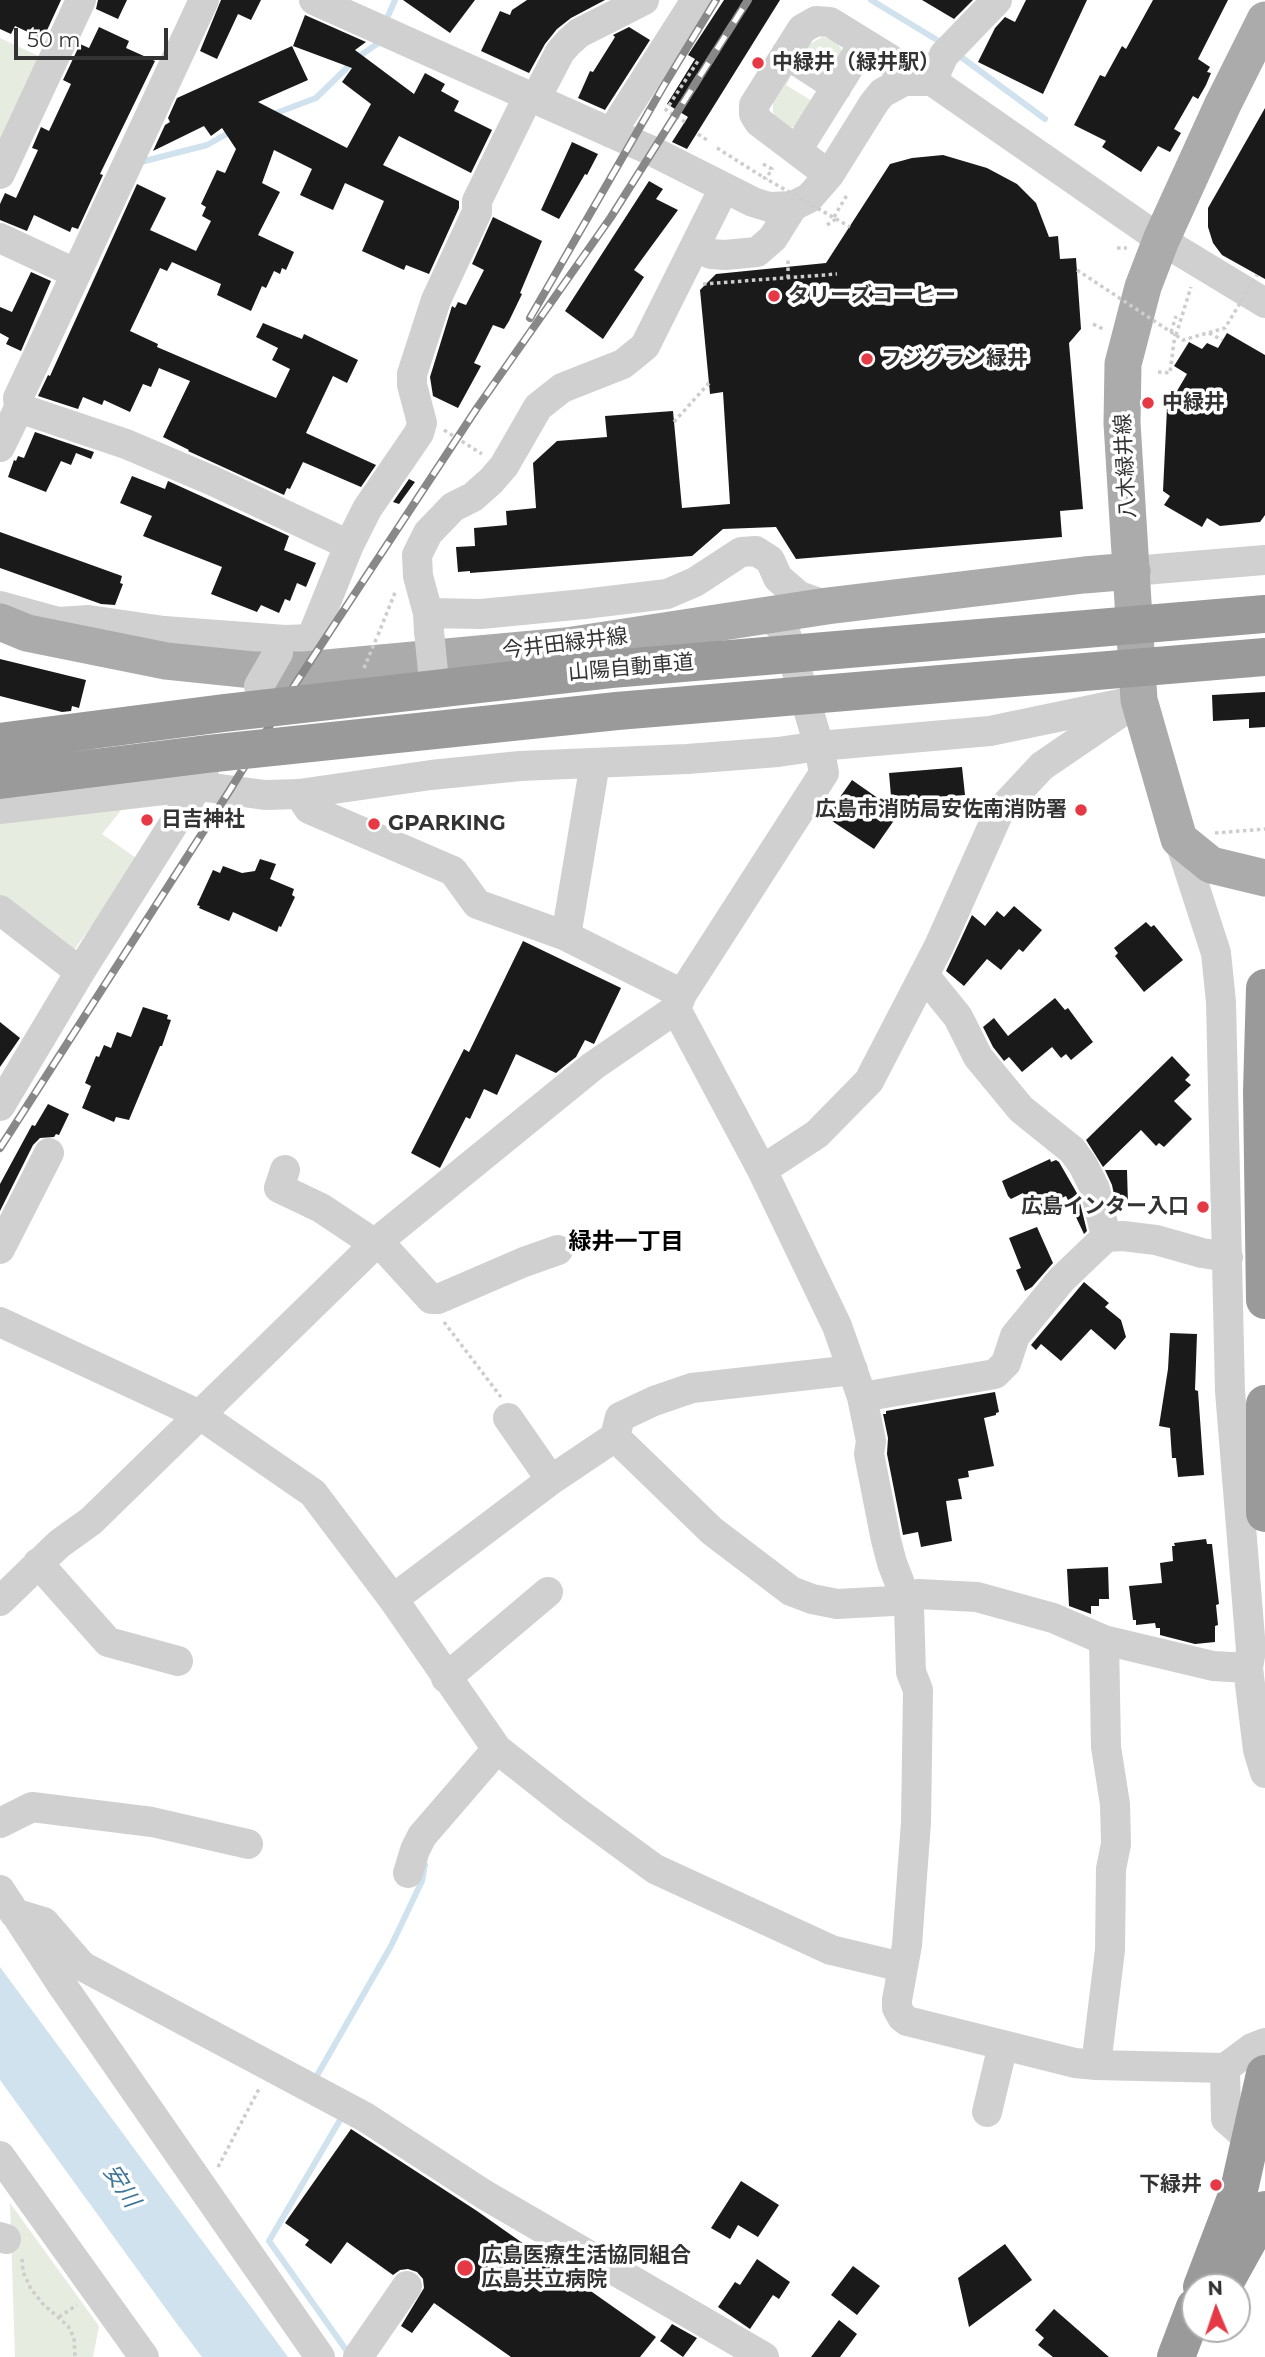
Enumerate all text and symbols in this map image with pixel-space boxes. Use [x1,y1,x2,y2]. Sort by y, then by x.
scale bar [18,14,172,58]
text: 50 m [27,27,81,52]
place label: 中緑井（緑井駅） [772,50,940,76]
marker: 中緑井（緑井駅） [750,55,766,71]
place label: タリーズコーヒー [788,283,956,309]
marker: タリーズコーヒー [766,288,782,304]
place label: フジグラン緑井 [881,346,1028,372]
marker: フジグラン緑井 [859,351,875,367]
place label: 中緑井 [1162,390,1225,416]
marker: 中緑井 [1140,395,1156,411]
street label: 八木緑井線 [1111,413,1141,519]
street label: 今井田緑井線 [501,624,629,664]
street label: 山陽自動車道 [567,650,695,686]
place label: 広島市消防局安佐南消防署 [815,797,1067,823]
marker: 広島市消防局安佐南消防署 [1073,802,1089,818]
place label: 日吉神社 [161,807,245,833]
place label: GPARKING [388,811,506,837]
marker: 日吉神社 [139,812,155,828]
marker: GPARKING [366,816,382,832]
place label: 広島インター入口 [1021,1194,1189,1220]
marker: 広島インター入口 [1195,1199,1211,1215]
district label: 緑井一丁目 [569,1228,683,1256]
water label: 安川 [97,2159,145,2213]
place label: 下緑井 [1139,2172,1202,2198]
marker: 下緑井 [1208,2177,1224,2193]
place label: 広島医療生活協同組合 広島共立病院 [481,2243,691,2293]
marker: 広島医療生活協同組合 広島共立病院 [455,2258,475,2278]
north arrow [1181,2273,1251,2343]
text: N [1207,2277,1223,2300]

